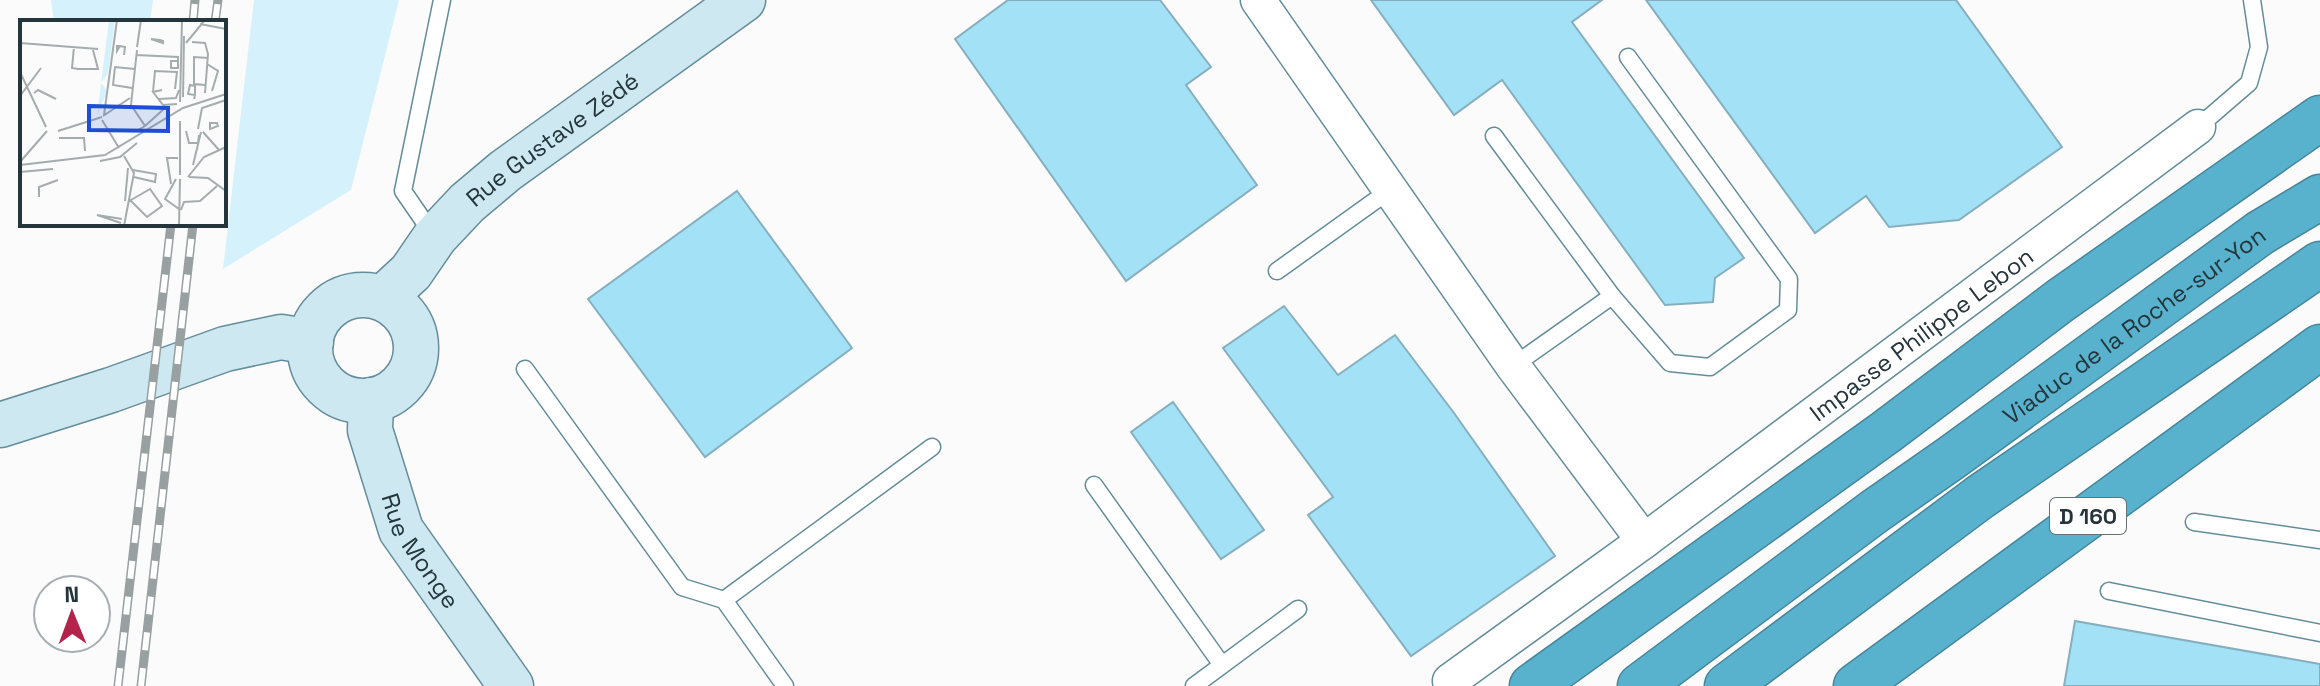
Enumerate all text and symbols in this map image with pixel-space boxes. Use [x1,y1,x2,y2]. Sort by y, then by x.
inset map [20,20,226,226]
street label: Rue Gustave Zédé [459,65,645,213]
street label: Viaduc de la Roche-sur-Yon [1996,219,2272,431]
street label: Impasse Philippe Lebon [1803,240,2039,428]
street label: Rue Monge [375,489,467,614]
road number: D 160 [2050,498,2126,534]
north arrow [32,574,112,654]
text: N [64,580,79,608]

